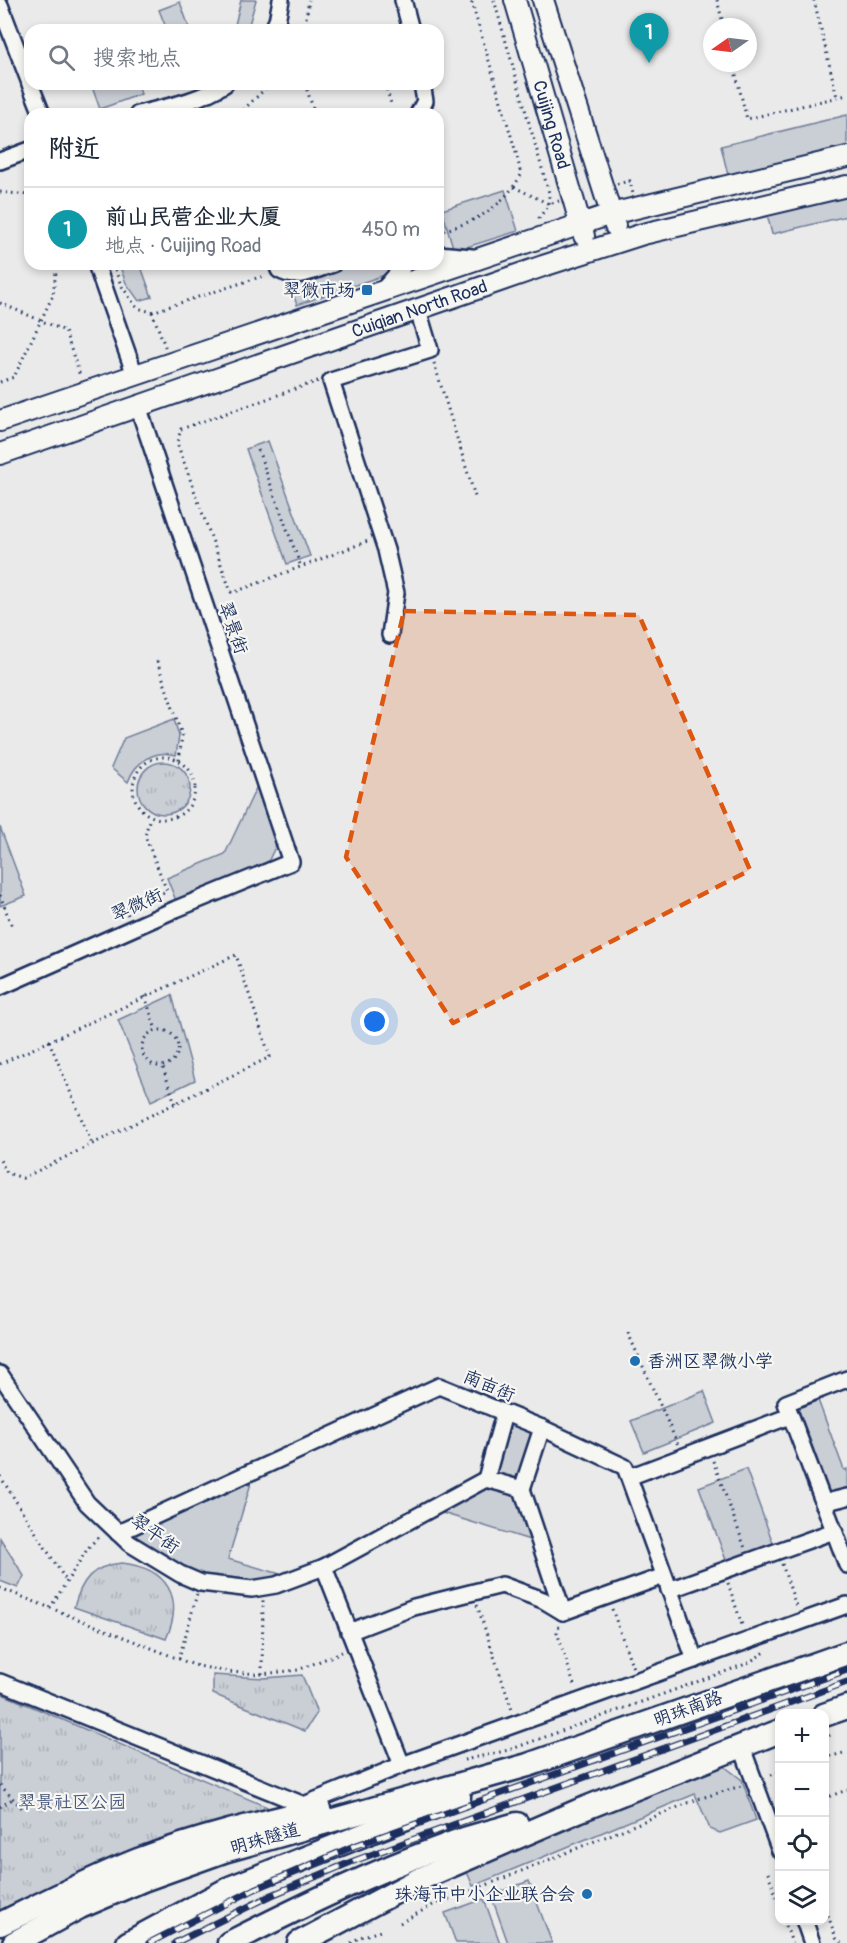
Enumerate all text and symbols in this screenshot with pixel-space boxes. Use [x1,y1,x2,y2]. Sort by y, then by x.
pin: 1 [630,14,668,63]
north arrow [703,18,757,72]
search box [24,24,444,90]
icon: search [45,41,78,74]
text: 搜索地点 [93,44,181,72]
street label: Cuijing Road [528,78,575,172]
text: 附近 [48,133,100,165]
text: 前山民营企业大厦 [105,203,281,231]
text: 1 [64,217,71,242]
text: 450 m [362,217,420,242]
text: 地点 · Cuijing Road [105,233,262,258]
street label: Cuiqian North Road [349,275,491,343]
place label: 翠微市场 [283,279,355,302]
marker: 翠微市场 [360,283,374,297]
street label: 翠景街 [213,599,253,657]
street label: 翠微街 [108,884,166,926]
your location [360,1007,389,1036]
place label: 香洲区翠微小学 [647,1350,773,1373]
marker: 香洲区翠微小学 [628,1354,642,1368]
street label: 南亩街 [460,1365,518,1407]
street label: 翠平街 [126,1509,184,1559]
street label: 明珠南路 [650,1686,726,1732]
map controls [775,1709,829,1925]
button: + [775,1709,829,1763]
button: − [775,1763,829,1817]
park label: 翠景社区公园 [18,1791,126,1814]
button: locate [775,1817,829,1871]
street label: 明珠隧道 [227,1818,303,1860]
button: layers [775,1871,829,1925]
place label: 珠海市中小企业联合会 [395,1883,575,1906]
marker: 珠海市中小企业联合会 [580,1887,594,1901]

